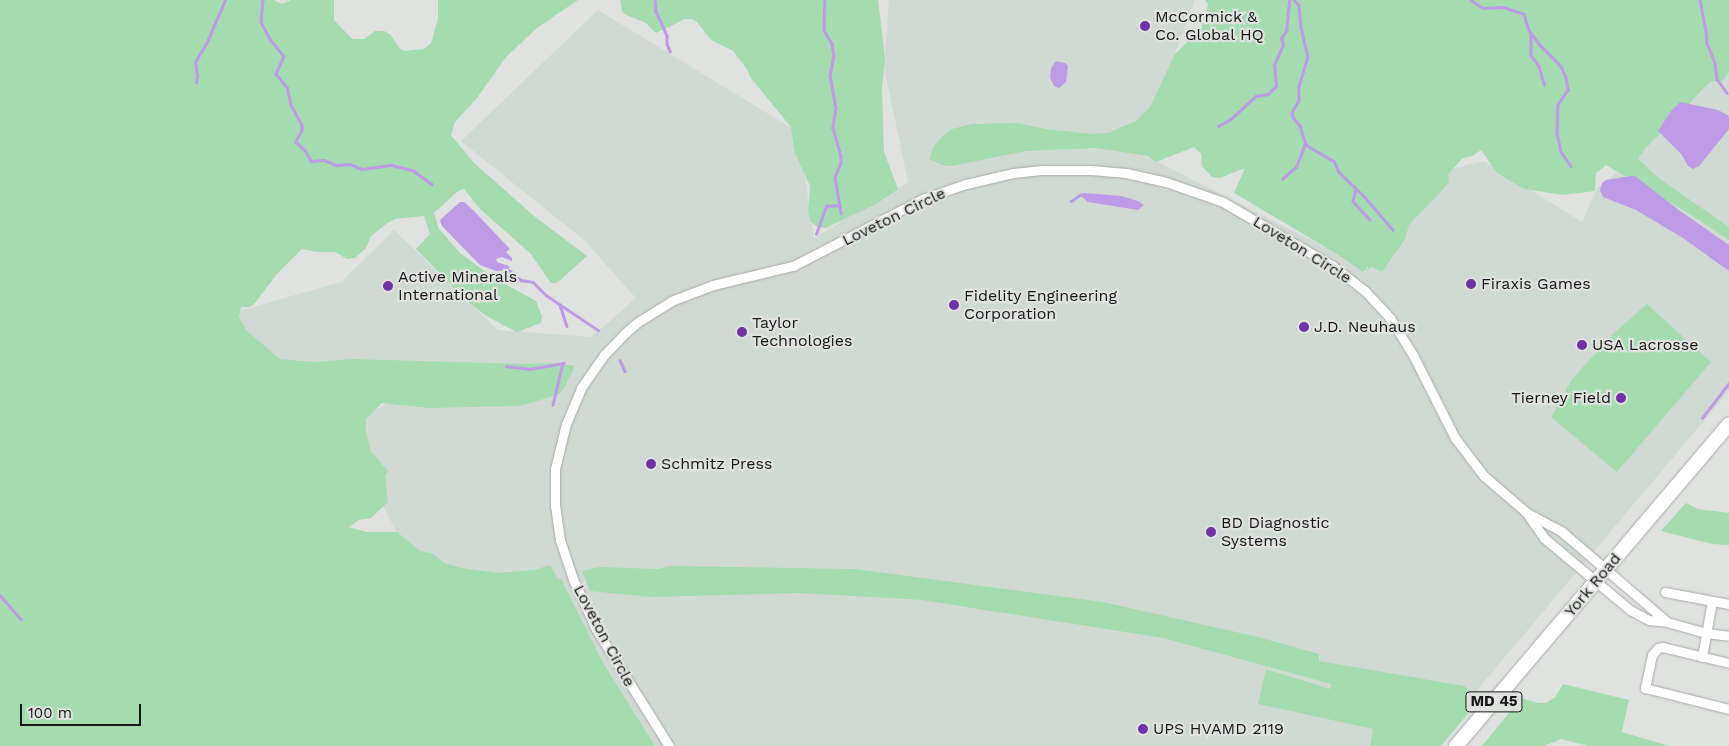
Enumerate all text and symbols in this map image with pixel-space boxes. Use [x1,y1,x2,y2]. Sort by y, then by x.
place label: McCormick & Co. Global HQ [1155,7,1264,45]
marker: McCormick & Co. Global HQ [1139,20,1151,32]
street label: Loveton Circle [839,184,949,250]
street label: Loveton Circle [1249,212,1355,288]
place label: Active Minerals International [398,267,517,305]
place label: Firaxis Games [1481,274,1591,294]
marker: Firaxis Games [1465,278,1477,290]
marker: Active Minerals International [382,280,394,292]
place label: Fidelity Engineering Corporation [964,286,1117,324]
marker: Fidelity Engineering Corporation [948,299,960,311]
place label: Taylor Technologies [752,313,852,351]
place label: J.D. Neuhaus [1314,317,1416,337]
marker: J.D. Neuhaus [1298,321,1310,333]
marker: Taylor Technologies [736,326,748,338]
place label: USA Lacrosse [1592,335,1699,355]
marker: USA Lacrosse [1576,339,1588,351]
place label: Tierney Field [1511,388,1611,408]
marker: Tierney Field [1615,392,1627,404]
place label: Schmitz Press [661,454,772,474]
marker: Schmitz Press [645,458,657,470]
place label: BD Diagnostic Systems [1221,513,1330,551]
marker: BD Diagnostic Systems [1205,526,1217,538]
street label: York Road [1561,549,1625,621]
street label: Loveton Circle [569,582,639,690]
road number: MD 45 [1465,690,1523,714]
scale bar [22,694,144,726]
text: 100 m [28,704,72,722]
place label: UPS HVAMD 2119 [1153,719,1284,739]
marker: UPS HVAMD 2119 [1137,723,1149,735]

